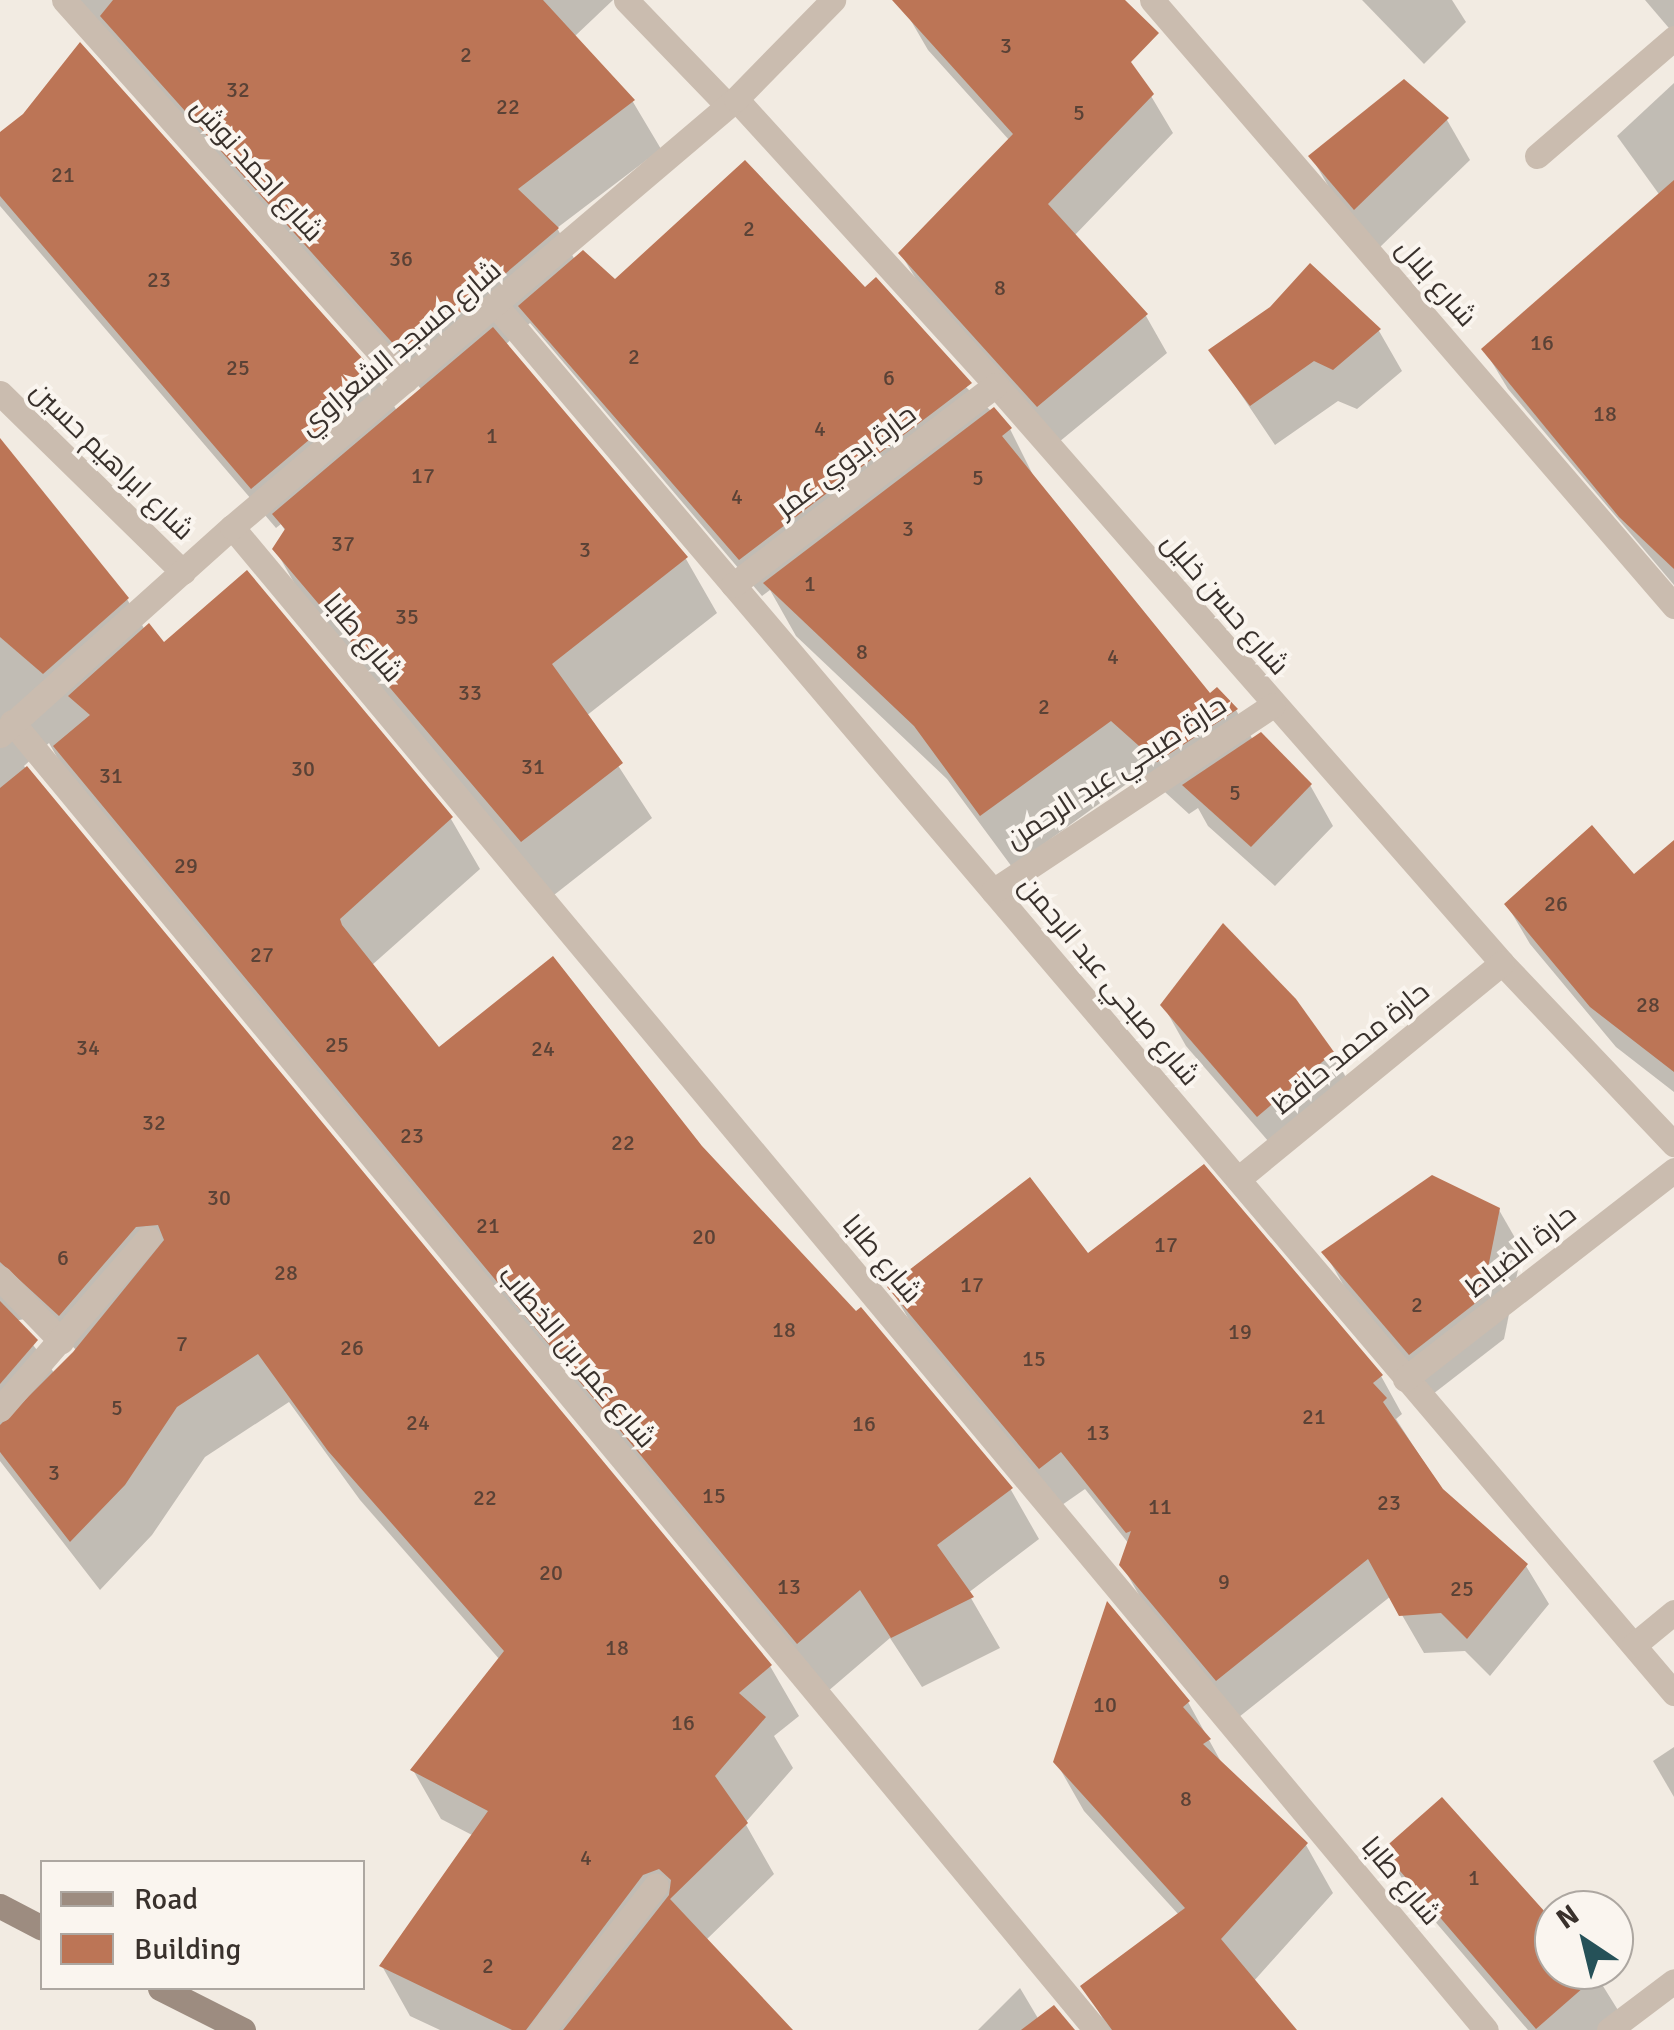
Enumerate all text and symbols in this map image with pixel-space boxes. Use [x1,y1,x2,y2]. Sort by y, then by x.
house number: 3 [1000,33,1012,59]
house number: 2 [460,42,472,68]
house number: 32 [226,77,250,103]
street label: شارع احمد نوش [184,91,330,249]
house number: 22 [496,94,520,120]
house number: 5 [1073,100,1085,126]
house number: 21 [51,162,75,188]
house number: 2 [743,216,755,242]
street label: شارع بلال [1389,232,1483,334]
house number: 36 [389,246,413,272]
street label: شارع مسجد الشعراوي [292,254,508,442]
house number: 23 [147,267,171,293]
house number: 8 [994,275,1006,301]
house number: 16 [1530,330,1554,356]
house number: 2 [628,344,640,370]
house number: 25 [226,355,250,381]
house number: 6 [883,365,895,391]
street label: شارع ابراهيم حسين [23,375,201,547]
street label: حارة بدوي عمر [769,397,923,525]
house number: 18 [1593,401,1617,427]
house number: 4 [814,416,826,442]
house number: 1 [486,423,498,449]
house number: 17 [411,463,435,489]
house number: 5 [972,465,984,491]
house number: 4 [731,484,743,510]
house number: 3 [902,516,914,542]
street label: شارع حسن خليل [1154,526,1296,682]
house number: 37 [331,531,355,557]
house number: 3 [579,537,591,563]
house number: 1 [804,571,816,597]
street label: شارع طابا [316,587,410,689]
house number: 35 [395,604,419,630]
house number: 8 [856,639,868,665]
house number: 4 [1107,644,1119,670]
house number: 33 [458,680,482,706]
street label: حارة صبحي عبد الرحمن [999,688,1233,856]
house number: 2 [1038,694,1050,720]
house number: 31 [521,754,545,780]
house number: 30 [291,756,315,782]
house number: 31 [99,763,123,789]
house number: 5 [1229,780,1241,806]
house number: 29 [174,853,198,879]
street label: شارع صبحي عبد الرحمن [1012,869,1206,1093]
house number: 26 [1544,891,1568,917]
house number: 27 [250,942,274,968]
street label: حارة محمد حافظ [1266,975,1436,1121]
house number: 28 [1636,992,1660,1018]
house number: 25 [325,1032,349,1058]
house number: 34 [76,1035,100,1061]
house number: 24 [531,1036,555,1062]
house number: 32 [142,1110,166,1136]
house number: 23 [400,1123,424,1149]
house number: 22 [611,1130,635,1156]
house number: 30 [207,1185,231,1211]
street label: حارة الضباط [1459,1198,1583,1304]
street label: شارع طابا [835,1208,929,1310]
house number: 21 [476,1213,500,1239]
house number: 20 [692,1224,716,1250]
house number: 17 [1154,1232,1178,1258]
house number: 6 [57,1245,69,1271]
street label: شارع عمر بن الخطاب [491,1259,663,1455]
house number: 28 [274,1260,298,1286]
house number: 17 [960,1272,984,1298]
house number: 2 [1411,1292,1423,1318]
house number: 18 [772,1317,796,1343]
house number: 19 [1228,1319,1252,1345]
house number: 7 [176,1331,188,1357]
house number: 26 [340,1335,364,1361]
house number: 15 [1022,1346,1046,1372]
house number: 5 [111,1395,123,1421]
house number: 21 [1302,1404,1326,1430]
house number: 24 [406,1410,430,1436]
house number: 16 [852,1411,876,1437]
house number: 13 [1086,1420,1110,1446]
house number: 3 [48,1460,60,1486]
house number: 15 [702,1483,726,1509]
house number: 22 [473,1485,497,1511]
house number: 23 [1377,1490,1401,1516]
house number: 11 [1148,1494,1172,1520]
house number: 20 [539,1560,563,1586]
house number: 9 [1218,1569,1230,1595]
house number: 13 [777,1574,801,1600]
house number: 25 [1450,1576,1474,1602]
house number: 18 [605,1635,629,1661]
house number: 10 [1093,1692,1117,1718]
house number: 16 [671,1710,695,1736]
house number: 8 [1180,1786,1192,1812]
street label: شارع طابا [1354,1830,1448,1932]
house number: 4 [580,1845,592,1871]
legend [40,1860,365,1990]
house number: 1 [1468,1865,1480,1891]
text: Road [134,1881,198,1918]
north arrow [1534,1890,1634,1990]
text: N [1550,1898,1586,1937]
text: Building [134,1931,241,1968]
house number: 2 [482,1953,494,1979]

